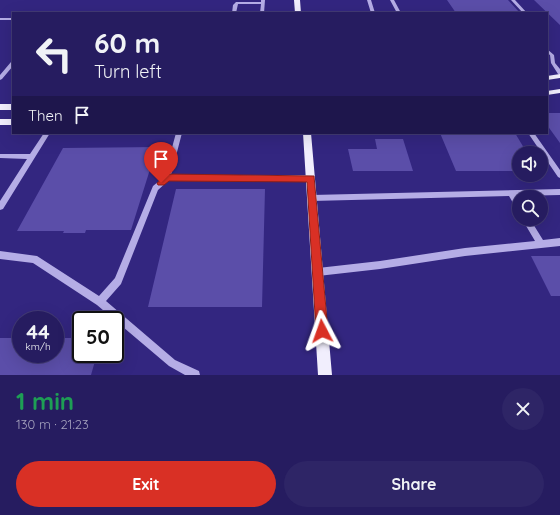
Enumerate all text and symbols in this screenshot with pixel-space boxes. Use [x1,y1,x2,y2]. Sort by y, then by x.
text: 60 m [94,25,160,60]
icon: left [28,28,80,80]
text: Turn left [94,60,162,83]
icon: arrive [71,104,93,126]
text: Then [28,106,63,125]
pin [144,142,178,183]
map controls [512,146,548,226]
button: sound [512,146,548,182]
icon: arrive [150,148,172,170]
button: search [512,190,548,226]
position arrow [301,310,343,352]
speed limit sign: 50 [72,311,124,363]
text: 44 [26,319,50,344]
text: km/h [25,340,51,353]
text: 1 min [16,386,74,416]
button: close [502,388,544,430]
text: 130 m · 21:23 [16,416,89,432]
button: Exit [16,461,276,507]
button: Share [284,461,544,507]

